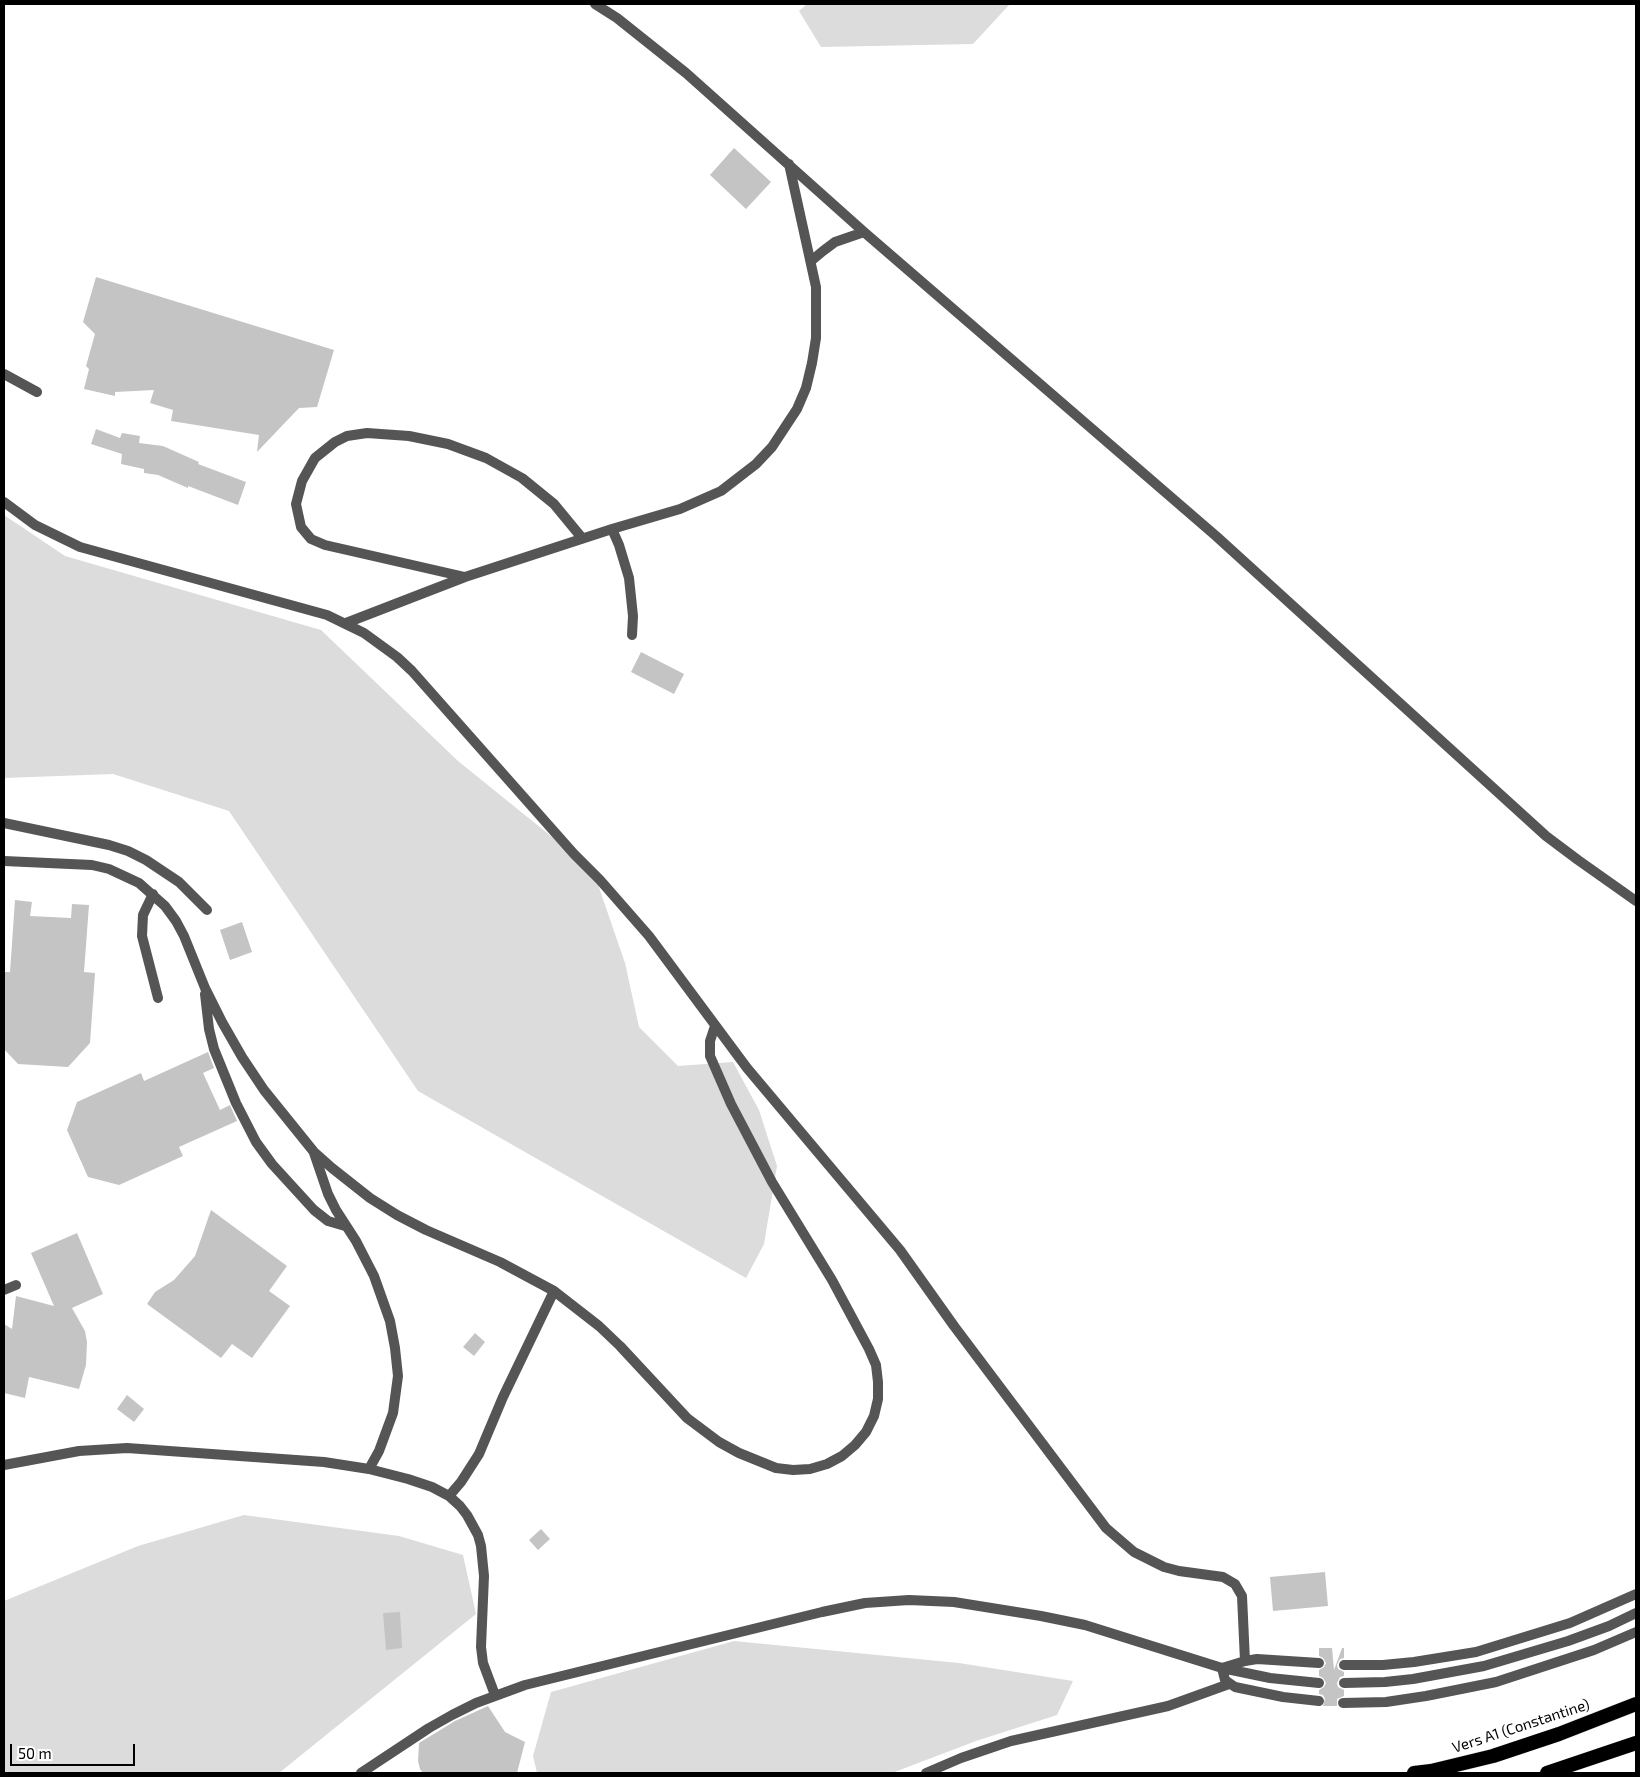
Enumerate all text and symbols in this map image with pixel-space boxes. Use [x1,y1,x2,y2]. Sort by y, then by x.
street label: Vers A1 (Constantine) [1450,1695,1592,1757]
scale bar [12,1734,138,1766]
text: 50 m [18,1744,52,1762]

